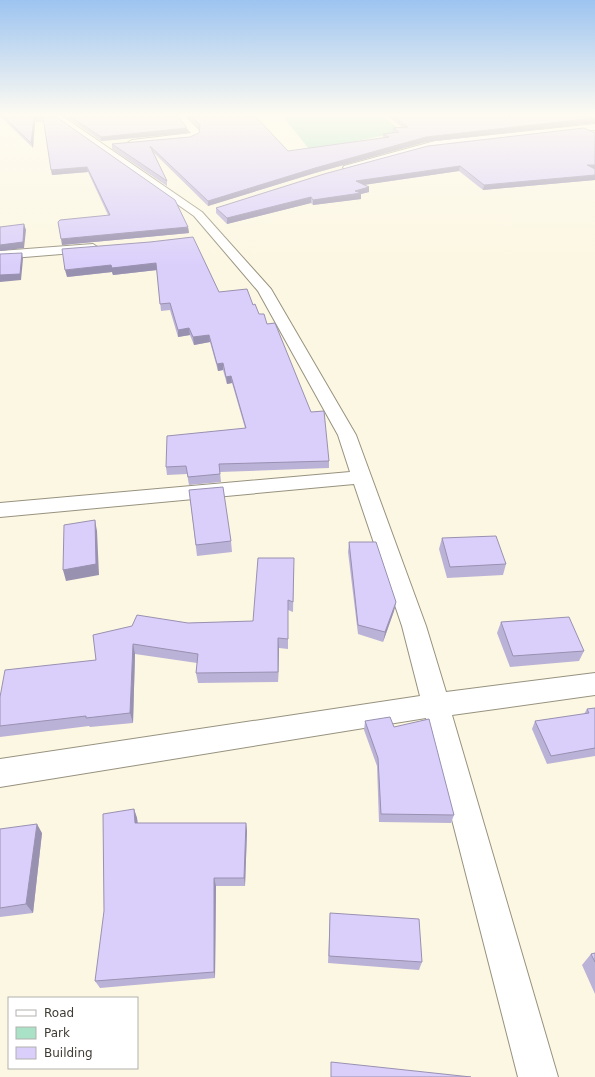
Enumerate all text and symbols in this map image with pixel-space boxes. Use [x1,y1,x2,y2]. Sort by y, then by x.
legend [8,997,138,1069]
text: Road [44,1006,74,1020]
text: Park [44,1026,70,1040]
text: Building [44,1046,93,1060]

